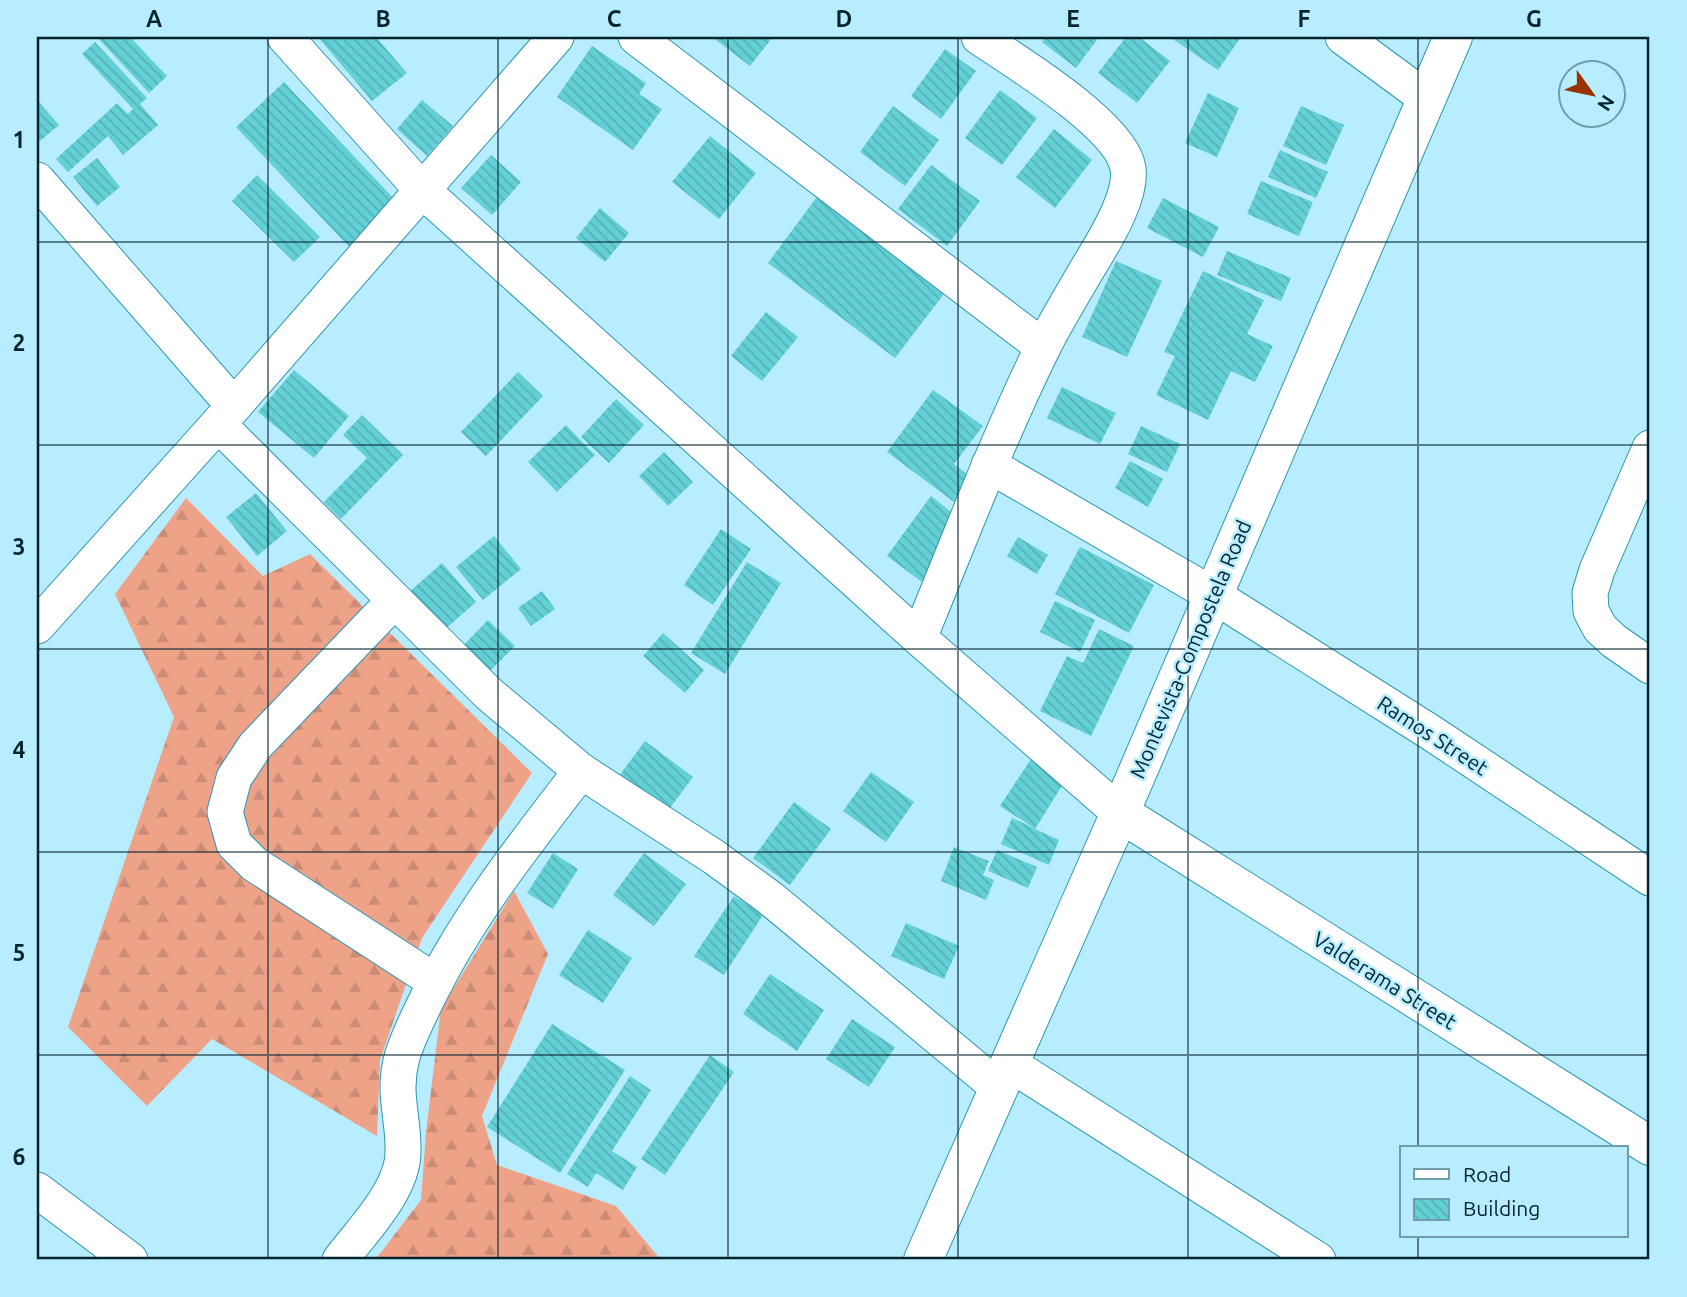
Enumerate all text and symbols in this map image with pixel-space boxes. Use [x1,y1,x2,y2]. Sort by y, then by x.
text: A [146,6,162,31]
text: B [375,6,391,31]
text: C [607,6,622,31]
text: D [836,6,852,31]
text: E [1066,6,1080,31]
text: F [1298,6,1311,31]
text: G [1526,6,1542,31]
north arrow [1558,60,1628,130]
text: N [1593,91,1619,115]
text: 1 [13,127,25,152]
text: 2 [13,330,25,355]
street label: Montevista-Compostela Road [1125,516,1255,782]
text: 3 [13,534,25,559]
street label: Ramos Street [1373,690,1493,780]
text: 4 [13,737,26,762]
street label: Valderama Street [1309,926,1461,1034]
text: 5 [13,940,25,965]
text: 6 [13,1144,26,1169]
legend [1400,1146,1628,1238]
text: Road [1463,1162,1511,1186]
text: Building [1463,1196,1540,1220]

